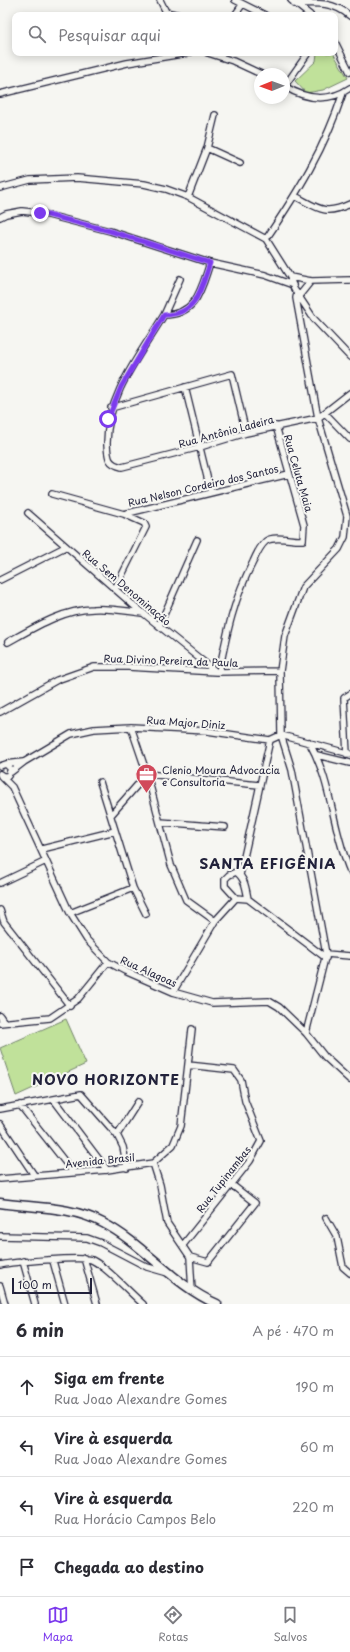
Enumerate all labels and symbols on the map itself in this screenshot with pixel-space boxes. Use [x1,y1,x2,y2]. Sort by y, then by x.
north arrow [254,68,290,104]
route end [31,204,49,222]
route start [99,410,117,428]
street label: Rua Antônio Ladeira [177,411,276,451]
street label: Rua Celuta Maia [281,432,317,514]
street label: Rua Nelson Cordeiro dos Santos [126,460,280,510]
street label: Rua Sem Denominação [79,545,175,629]
street label: Rua Divino Pereira da Paula [103,650,239,670]
street label: Rua Major Diniz [146,712,226,732]
office icon: Clenio Moura Advocacia e Consultoria [133,762,159,795]
place label: Clenio Moura Advocacia e Consultoria [162,762,281,789]
district label: SANTA EFIGÊNIA [200,853,336,874]
street label: Rua Alagoas [118,952,180,990]
district label: NOVO HORIZONTE [32,1069,180,1090]
street label: Rua Tupinambas [192,1142,254,1215]
street label: Avenida Brasil [65,1149,136,1171]
scale bar [12,1276,92,1295]

